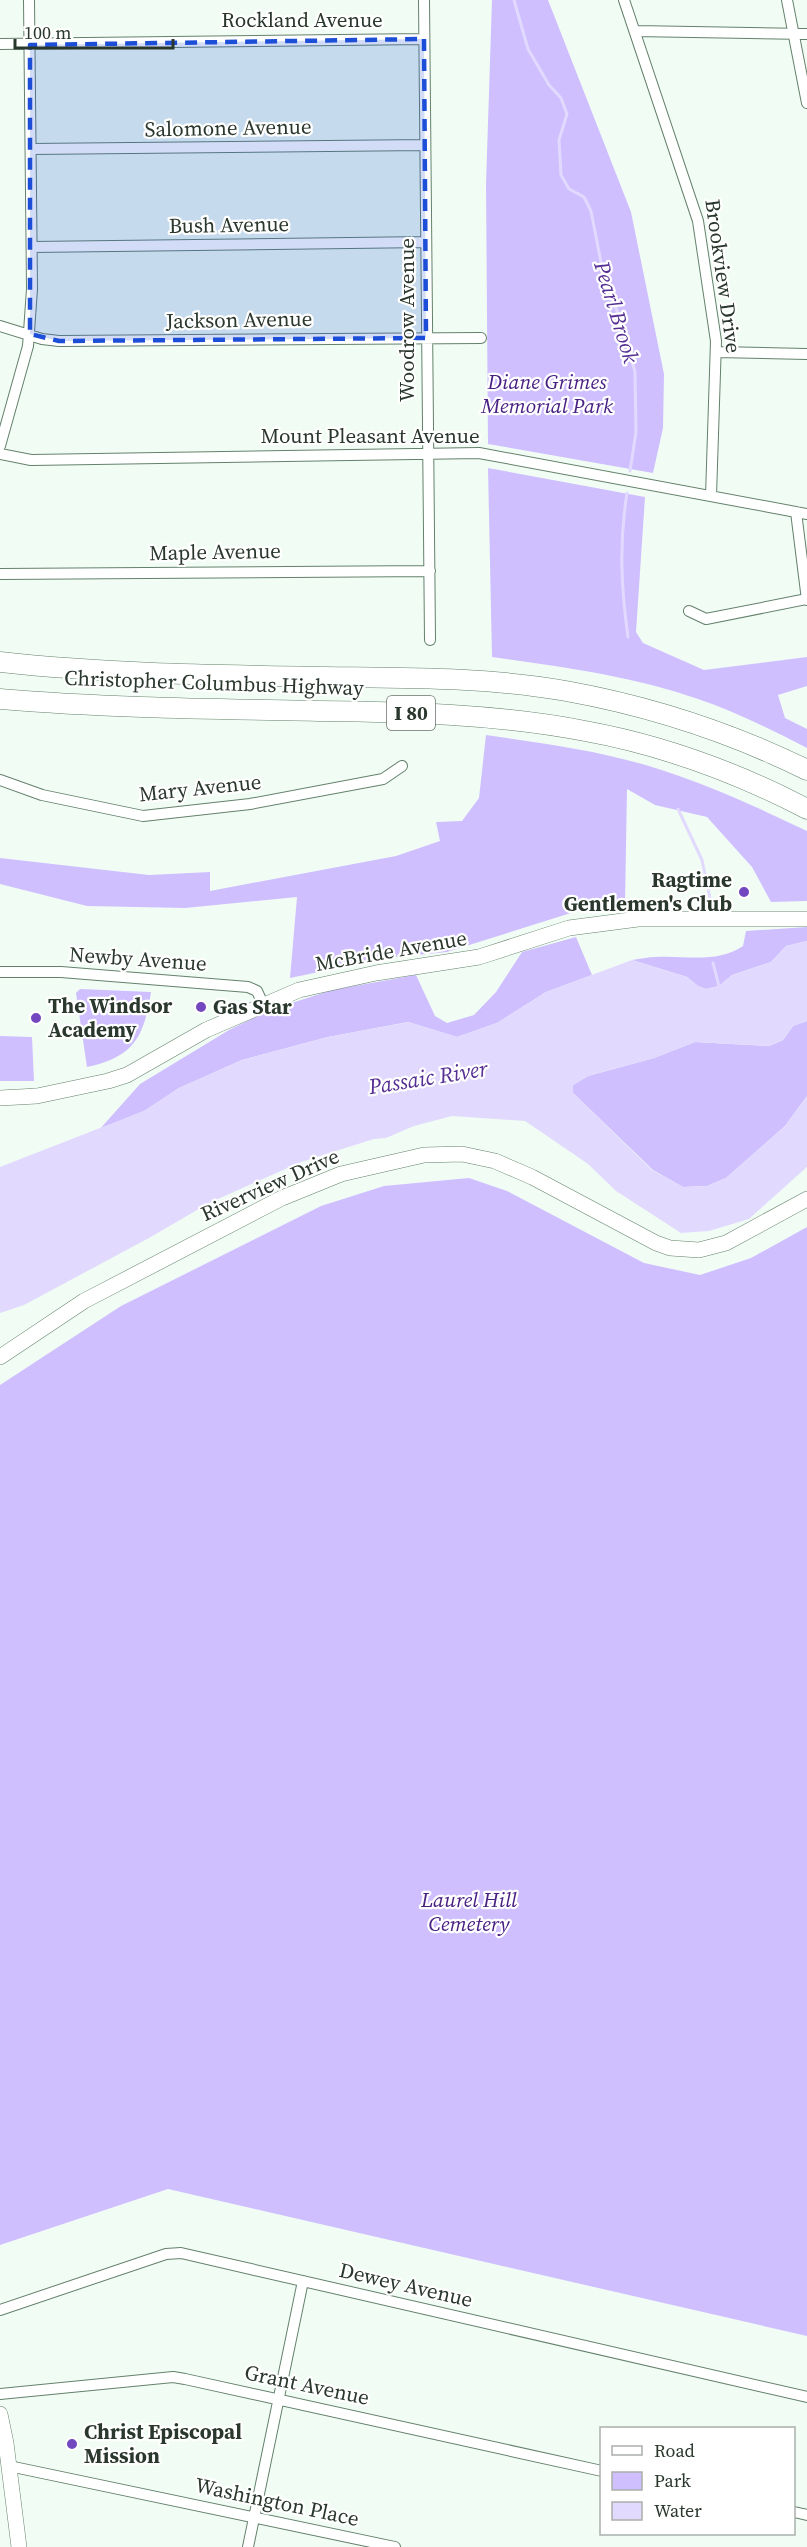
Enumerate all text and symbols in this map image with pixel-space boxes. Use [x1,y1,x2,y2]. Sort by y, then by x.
street label: Rockland Avenue [221,5,383,34]
scale bar [15,12,172,50]
text: 100 m [24,20,71,45]
street label: Salomone Avenue [144,112,312,143]
street label: Brookview Drive [698,197,749,355]
street label: Bush Avenue [169,209,289,240]
street label: Woodrow Avenue [392,238,421,402]
water label: Pearl Brook [587,256,647,367]
street label: Jackson Avenue [164,304,312,335]
park label: Diane Grimes Memorial Park [480,367,613,420]
street label: Mount Pleasant Avenue [260,421,480,450]
street label: Maple Avenue [149,536,281,567]
street label: Christopher Columbus Highway [64,663,365,702]
road number: I 80 [387,696,435,730]
street label: Mary Avenue [137,767,263,808]
place label: Ragtime Gentlemen's Club [564,865,732,918]
marker: Ragtime Gentlemen's Club [737,885,751,899]
street label: McBride Avenue [313,923,469,978]
street label: Newby Avenue [68,939,208,978]
place label: The Windsor Academy [48,991,173,1044]
place label: Gas Star [213,992,292,1021]
marker: Gas Star [194,1000,208,1014]
marker: The Windsor Academy [29,1011,43,1025]
water label: Passaic River [365,1053,491,1101]
street label: Riverview Drive [196,1141,344,1228]
park label: Laurel Hill Cemetery [420,1885,517,1938]
street label: Dewey Avenue [337,2255,476,2314]
street label: Grant Avenue [242,2357,372,2412]
place label: Christ Episcopal Mission [84,2417,242,2470]
legend [600,2427,795,2535]
marker: Christ Episcopal Mission [65,2437,79,2451]
text: Road [654,2438,695,2463]
text: Park [654,2468,691,2493]
street label: Washington Place [192,2470,362,2533]
text: Water [654,2498,702,2523]

